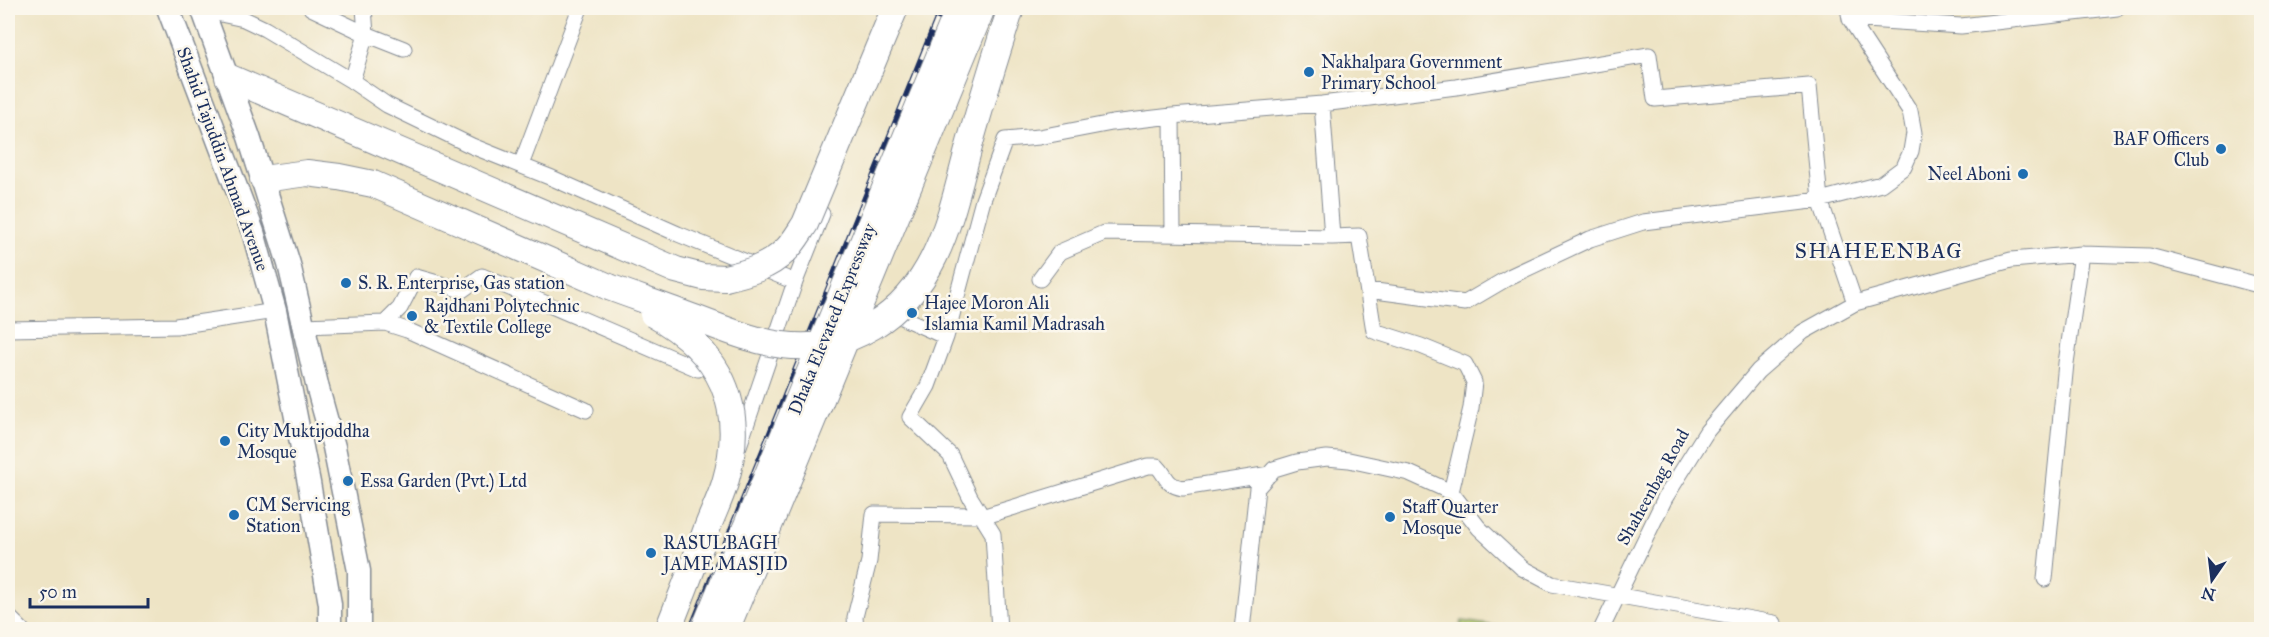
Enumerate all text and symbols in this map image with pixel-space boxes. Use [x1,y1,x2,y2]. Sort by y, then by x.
street label: Shahid Tajuddin Ahmad Avenue [172,44,274,274]
place label: Nakhalpara Government Primary School [1321,51,1503,94]
marker: Nakhalpara Government Primary School [1302,65,1316,79]
place label: BAF Officers Club [2113,128,2209,171]
marker: BAF Officers Club [2214,142,2228,156]
place label: Neel Aboni [1928,163,2011,185]
marker: Neel Aboni [2016,167,2030,181]
street label: Dhaka Elevated Expressway [784,220,881,418]
district label: SHAHEENBAG [1795,238,1963,264]
place label: S. R. Enterprise, Gas station [358,272,565,294]
marker: S. R. Enterprise, Gas station [339,276,353,290]
place label: Hajee Moron Ali Islamia Kamil Madrasah [924,292,1105,335]
place label: Rajdhani Polytechnic & Textile College [424,295,580,339]
marker: Hajee Moron Ali Islamia Kamil Madrasah [905,306,919,320]
marker: Rajdhani Polytechnic & Textile College [405,309,419,323]
place label: City Muktijoddha Mosque [237,420,370,464]
street label: Shaheenbag Road [1612,425,1695,549]
marker: City Muktijoddha Mosque [218,434,232,448]
place label: Essa Garden (Pvt.) Ltd [360,470,527,493]
marker: Essa Garden (Pvt.) Ltd [341,474,355,488]
place label: CM Servicing Station [246,494,350,537]
place label: Staff Quarter Mosque [1402,496,1498,540]
marker: CM Servicing Station [227,508,241,522]
marker: Staff Quarter Mosque [1383,510,1397,524]
place label: RASULBAGH JAME MASJID [661,532,788,576]
marker: RASULBAGH JAME MASJID [644,546,658,560]
north arrow [2182,550,2242,610]
scale bar [30,571,148,609]
text: 50 m [39,581,77,603]
text: N [2199,583,2217,605]

